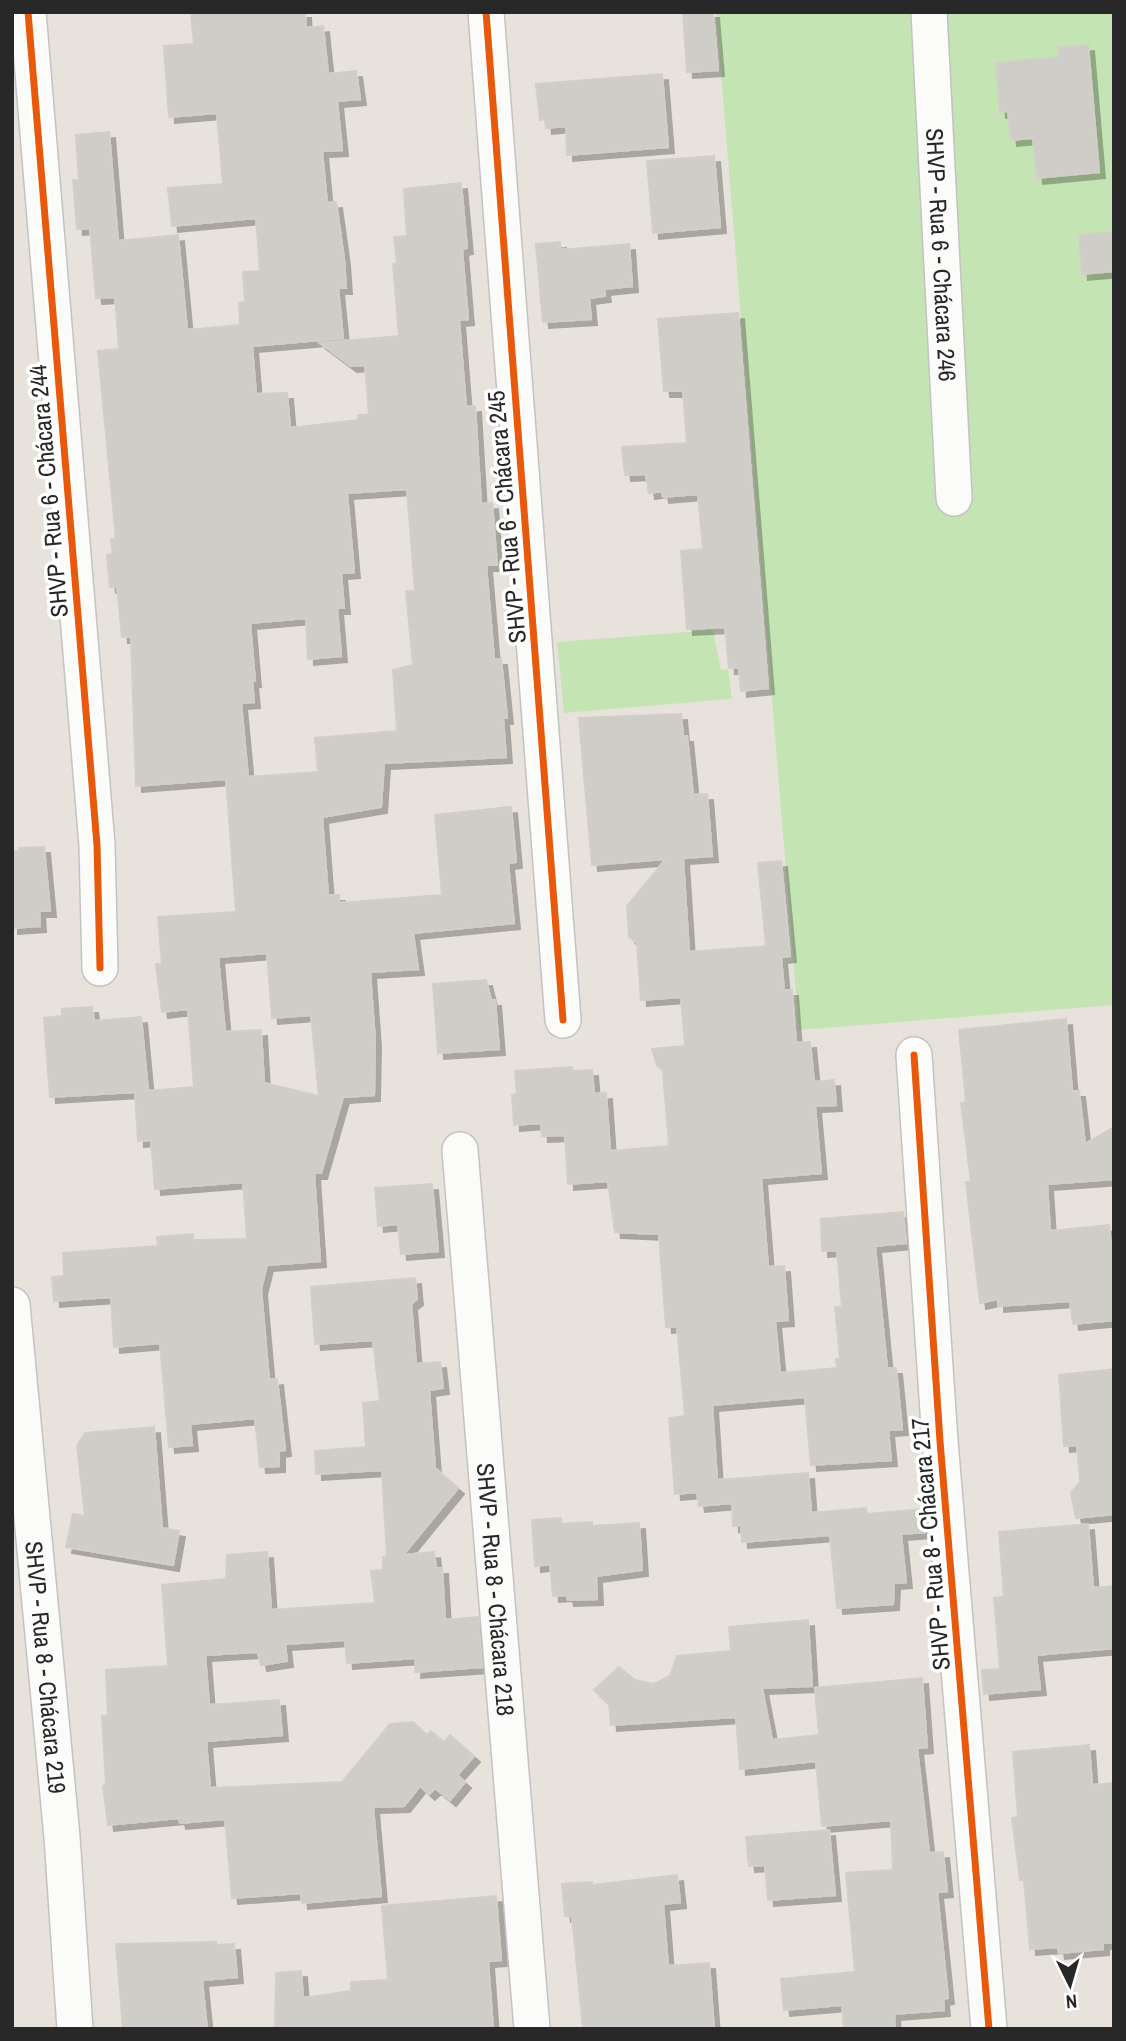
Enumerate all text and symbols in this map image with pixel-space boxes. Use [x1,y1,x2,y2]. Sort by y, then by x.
street label: SHVP - Rua 6 - Chácara 246 [919,127,964,382]
street label: SHVP - Rua 6 - Chácara 244 [21,363,75,619]
street label: SHVP - Rua 6 - Chácara 245 [479,389,533,645]
street label: SHVP - Rua 8 - Chácara 217 [903,1416,957,1672]
street label: SHVP - Rua 8 - Chácara 218 [470,1462,522,1717]
street label: SHVP - Rua 8 - Chácara 219 [18,1540,74,1795]
north arrow [1035,1950,1105,2020]
text: N [1065,1988,1078,2015]

